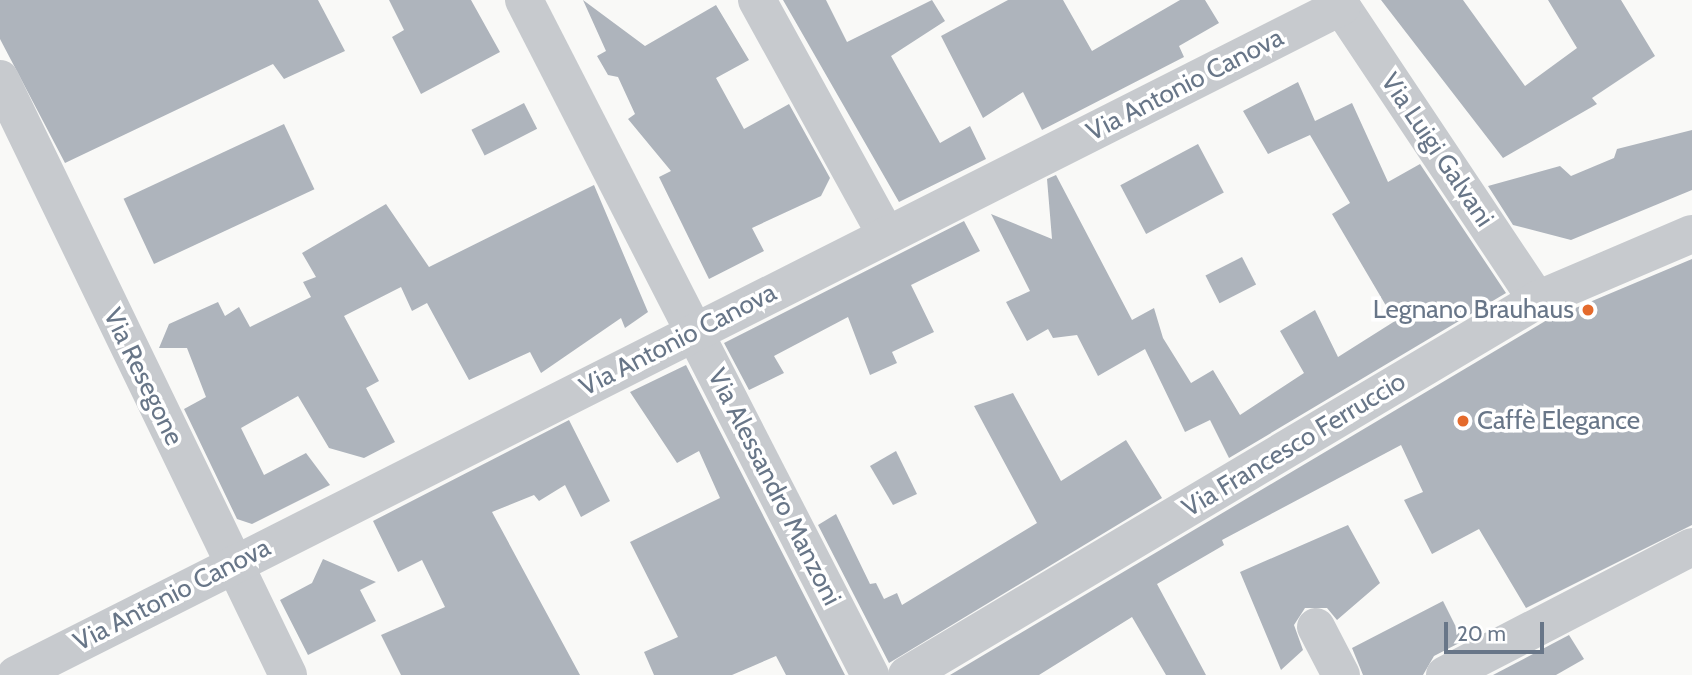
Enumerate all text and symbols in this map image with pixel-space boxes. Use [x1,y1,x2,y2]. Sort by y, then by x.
street label: Via Antonio Canova [1081,22,1289,148]
street label: Via Luigi Galvani [1374,67,1500,233]
street label: Via Antonio Canova [574,277,782,403]
place label: Legnano Brauhaus [1373,294,1574,326]
marker: Legnano Brauhaus [1580,302,1596,318]
street label: Via Resegone [96,303,190,451]
street label: Via Alessandro Manzoni [701,364,847,610]
street label: Via Francesco Ferruccio [1177,366,1411,524]
place label: Caffè Elegance [1477,405,1640,437]
marker: Caffè Elegance [1455,413,1471,429]
street label: Via Antonio Canova [68,532,276,658]
scale bar [1447,608,1547,652]
text: 20 m [1457,621,1506,646]

